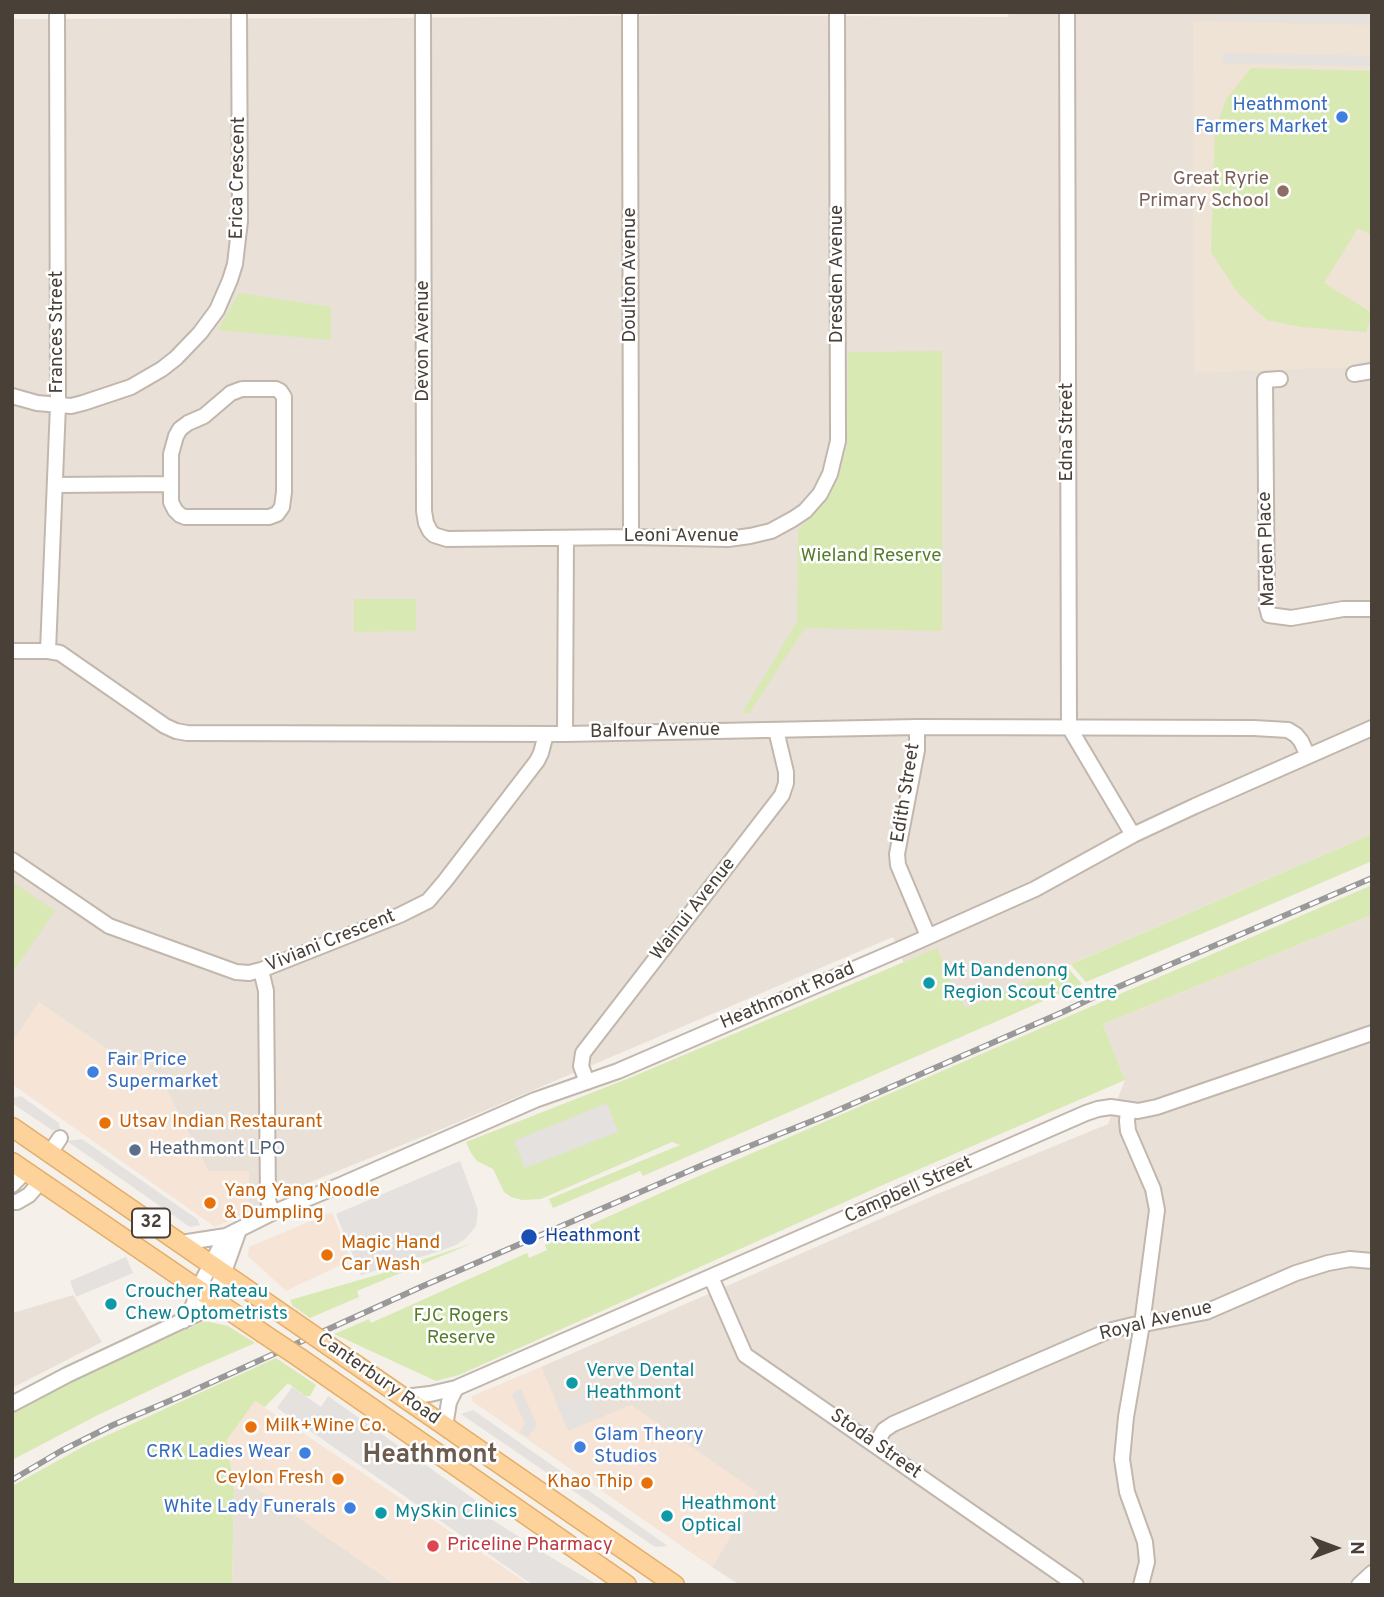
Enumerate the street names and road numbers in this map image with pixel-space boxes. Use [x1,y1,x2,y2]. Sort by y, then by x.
street label: Erica Crescent [227,116,251,240]
street label: Dresden Avenue [827,205,849,343]
street label: Doulton Avenue [620,207,642,343]
street label: Frances Street [47,271,69,393]
street label: Devon Avenue [413,280,435,402]
street label: Edna Street [1057,383,1079,481]
street label: Marden Place [1255,491,1281,607]
street label: Leoni Avenue [623,526,739,548]
street label: Balfour Avenue [590,719,720,745]
street label: Edith Street [888,742,926,844]
street label: Wainui Avenue [647,854,741,966]
street label: Viviani Crescent [263,906,399,978]
street label: Heathmont Road [717,958,859,1036]
street label: Campbell Street [842,1153,976,1229]
road number: 32 [132,1208,170,1238]
street label: Royal Avenue [1097,1297,1215,1347]
street label: Canterbury Road [312,1329,444,1431]
street label: Stoda Street [825,1405,925,1485]

